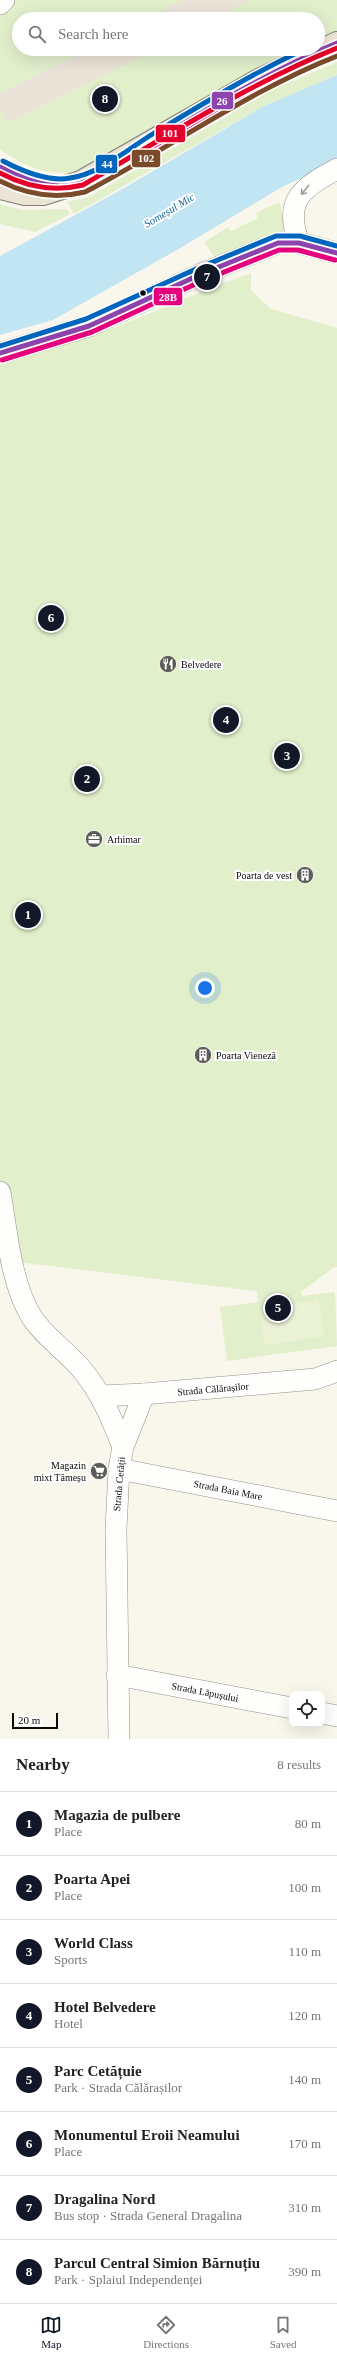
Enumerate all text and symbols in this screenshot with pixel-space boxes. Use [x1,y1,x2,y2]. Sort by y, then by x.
search box [12,12,325,56]
icon: search [26,23,48,45]
text: Search here [58,26,128,42]
pin: 8 [92,84,118,114]
line badge: 26 [211,91,234,110]
text: 26 [217,95,228,107]
line badge: 101 [155,124,186,143]
text: 101 [162,127,178,139]
line badge: 102 [131,149,161,168]
text: 102 [138,152,155,164]
line badge: 44 [95,154,118,174]
text: 44 [102,158,113,170]
one-way arrow [300,184,309,195]
water label: Someșul Mic [142,190,196,230]
pin: 7 [194,262,220,292]
line badge: 28B [153,287,183,306]
unlabelled marker [138,288,148,298]
text: 28B [159,291,178,303]
pin: 6 [38,603,64,633]
restaurant icon: Belvedere [158,654,178,674]
place label: Belvedere [181,659,222,670]
pin: 4 [213,705,239,735]
pin: 3 [274,741,300,771]
pin: 2 [74,764,100,794]
office icon: Arhimar [84,829,104,849]
place label: Arhimar [107,834,142,845]
building icon: Poarta de vest [295,865,315,885]
place label: Poarta de vest [236,870,292,881]
pin: 1 [15,900,41,930]
your location [195,978,215,998]
building icon: Poarta Vieneză [193,1045,213,1065]
place label: Poarta Vieneză [216,1050,277,1061]
pin: 5 [265,1293,291,1323]
street label: Strada Călărașilor [177,1380,250,1398]
street label: Strada Cetății [111,1456,127,1512]
place label: Magazin mixt Tămeșu [34,1460,86,1483]
supermarket icon: Magazin mixt Tămeșu [89,1461,109,1481]
street label: Strada Baia Mare [193,1478,264,1502]
street label: Strada Lăpușului [171,1680,240,1704]
map controls [289,1691,325,1727]
button: locate [289,1691,325,1727]
scale bar [12,1711,58,1730]
text: 20 m [18,1714,40,1726]
text: Nearby [16,1755,70,1774]
text: 8 results [277,1757,321,1772]
text: Magazia de pulbere [54,1807,180,1823]
text: 1 [26,1816,32,1831]
text: 80 m [295,1816,321,1831]
text: Place [54,1824,82,1839]
text: Poarta Apei [54,1871,130,1887]
text: 2 [26,1880,32,1895]
text: 100 m [288,1880,321,1895]
text: Place [54,1888,82,1903]
text: World Class [54,1935,133,1951]
text: 3 [26,1944,32,1959]
text: 110 m [289,1944,321,1959]
text: Sports [54,1952,87,1967]
text: Hotel Belvedere [54,1999,156,2015]
text: 4 [26,2008,32,2023]
text: 120 m [288,2008,321,2023]
text: Hotel [54,2016,83,2031]
text: Parc Cetățuie [54,2063,142,2079]
text: 5 [26,2072,32,2087]
text: 140 m [288,2072,321,2087]
text: Park · Strada Călărașilor [54,2080,182,2095]
text: Monumentul Eroii Neamului [54,2127,240,2143]
text: 6 [26,2136,32,2151]
text: 170 m [288,2136,321,2151]
text: Place [54,2144,82,2159]
text: Dragalina Nord [54,2191,155,2207]
text: 7 [26,2200,32,2215]
text: 310 m [288,2200,321,2215]
text: Bus stop · Strada General Dragalina [54,2208,242,2223]
text: Parcul Central Simion Bărnuțiu [54,2255,260,2271]
text: 8 [26,2264,32,2279]
text: 390 m [288,2264,321,2279]
text: Park · Splaiul Independenței [54,2272,202,2287]
tab: Map [40,2314,62,2350]
tab: Directions [143,2314,189,2350]
tab: Saved [270,2314,297,2350]

